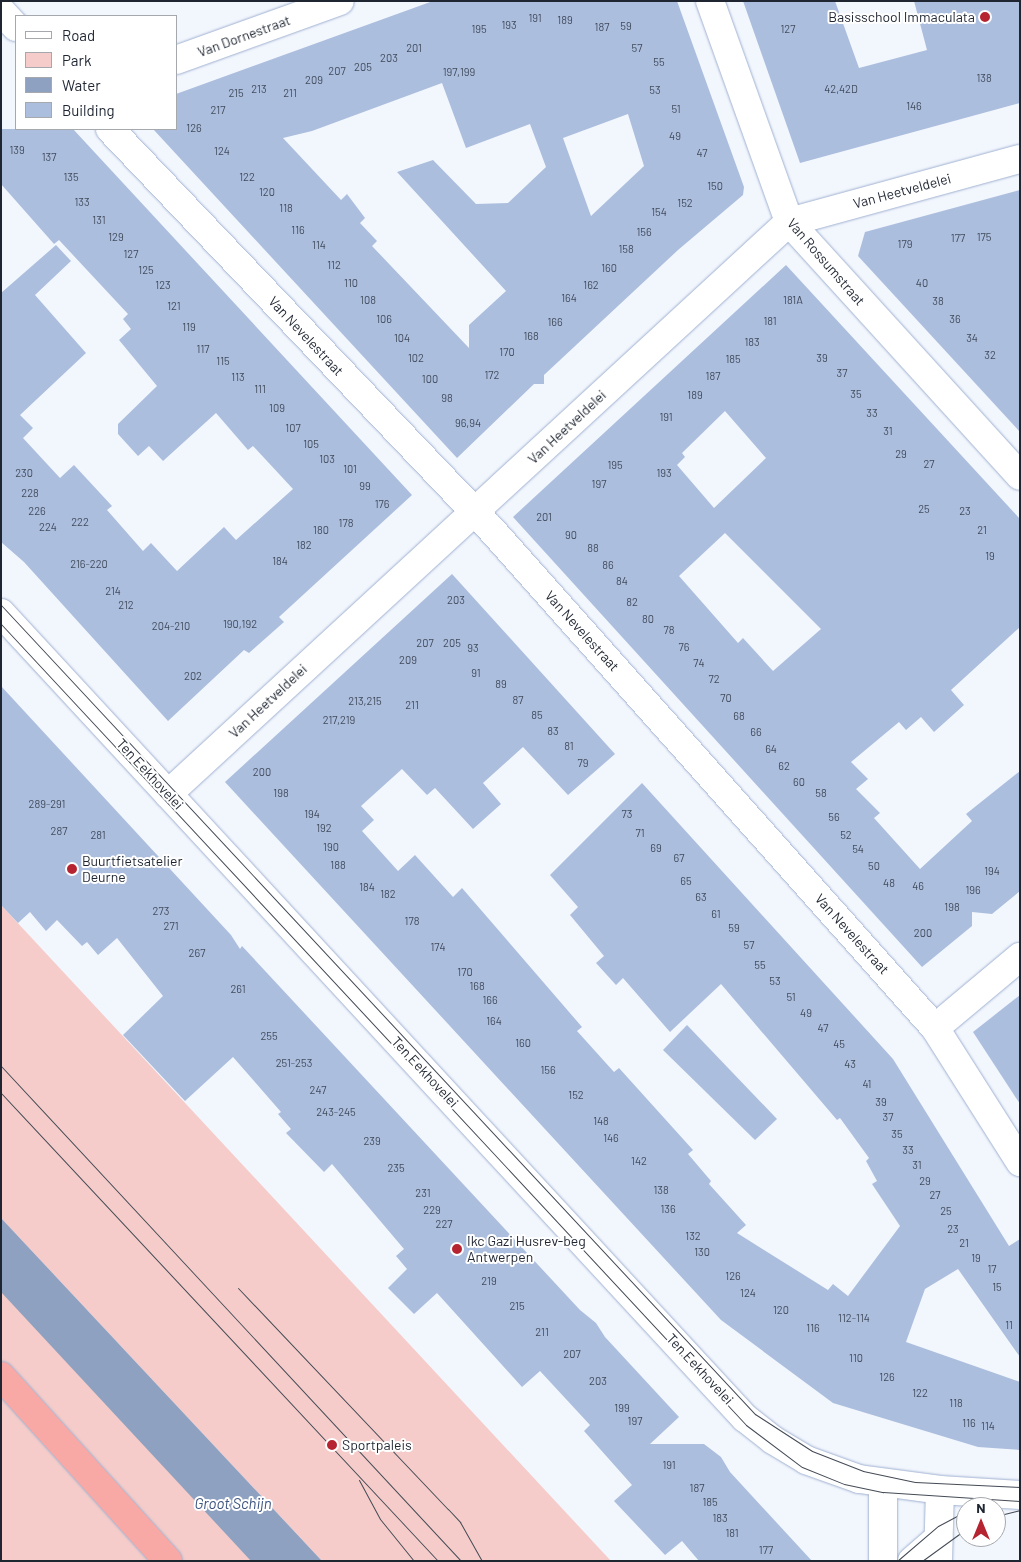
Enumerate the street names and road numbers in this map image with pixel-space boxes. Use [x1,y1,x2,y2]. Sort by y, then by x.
street label: Van Dornestraat [195,11,293,61]
street label: Van Heetveldelei [851,170,953,212]
street label: Van Rossumstraat [784,215,868,309]
street label: Van Nevelestraat [265,293,347,379]
street label: Van Heetveldelei [524,387,610,467]
street label: Van Nevelestraat [541,587,623,675]
street label: Van Heetveldelei [225,661,311,741]
street label: Ten Eekhovelei [113,735,187,813]
street label: Van Nevelestraat [811,890,893,978]
street label: Ten Eekhovelei [388,1033,462,1111]
street label: Ten Eekhovelei [663,1330,737,1408]

